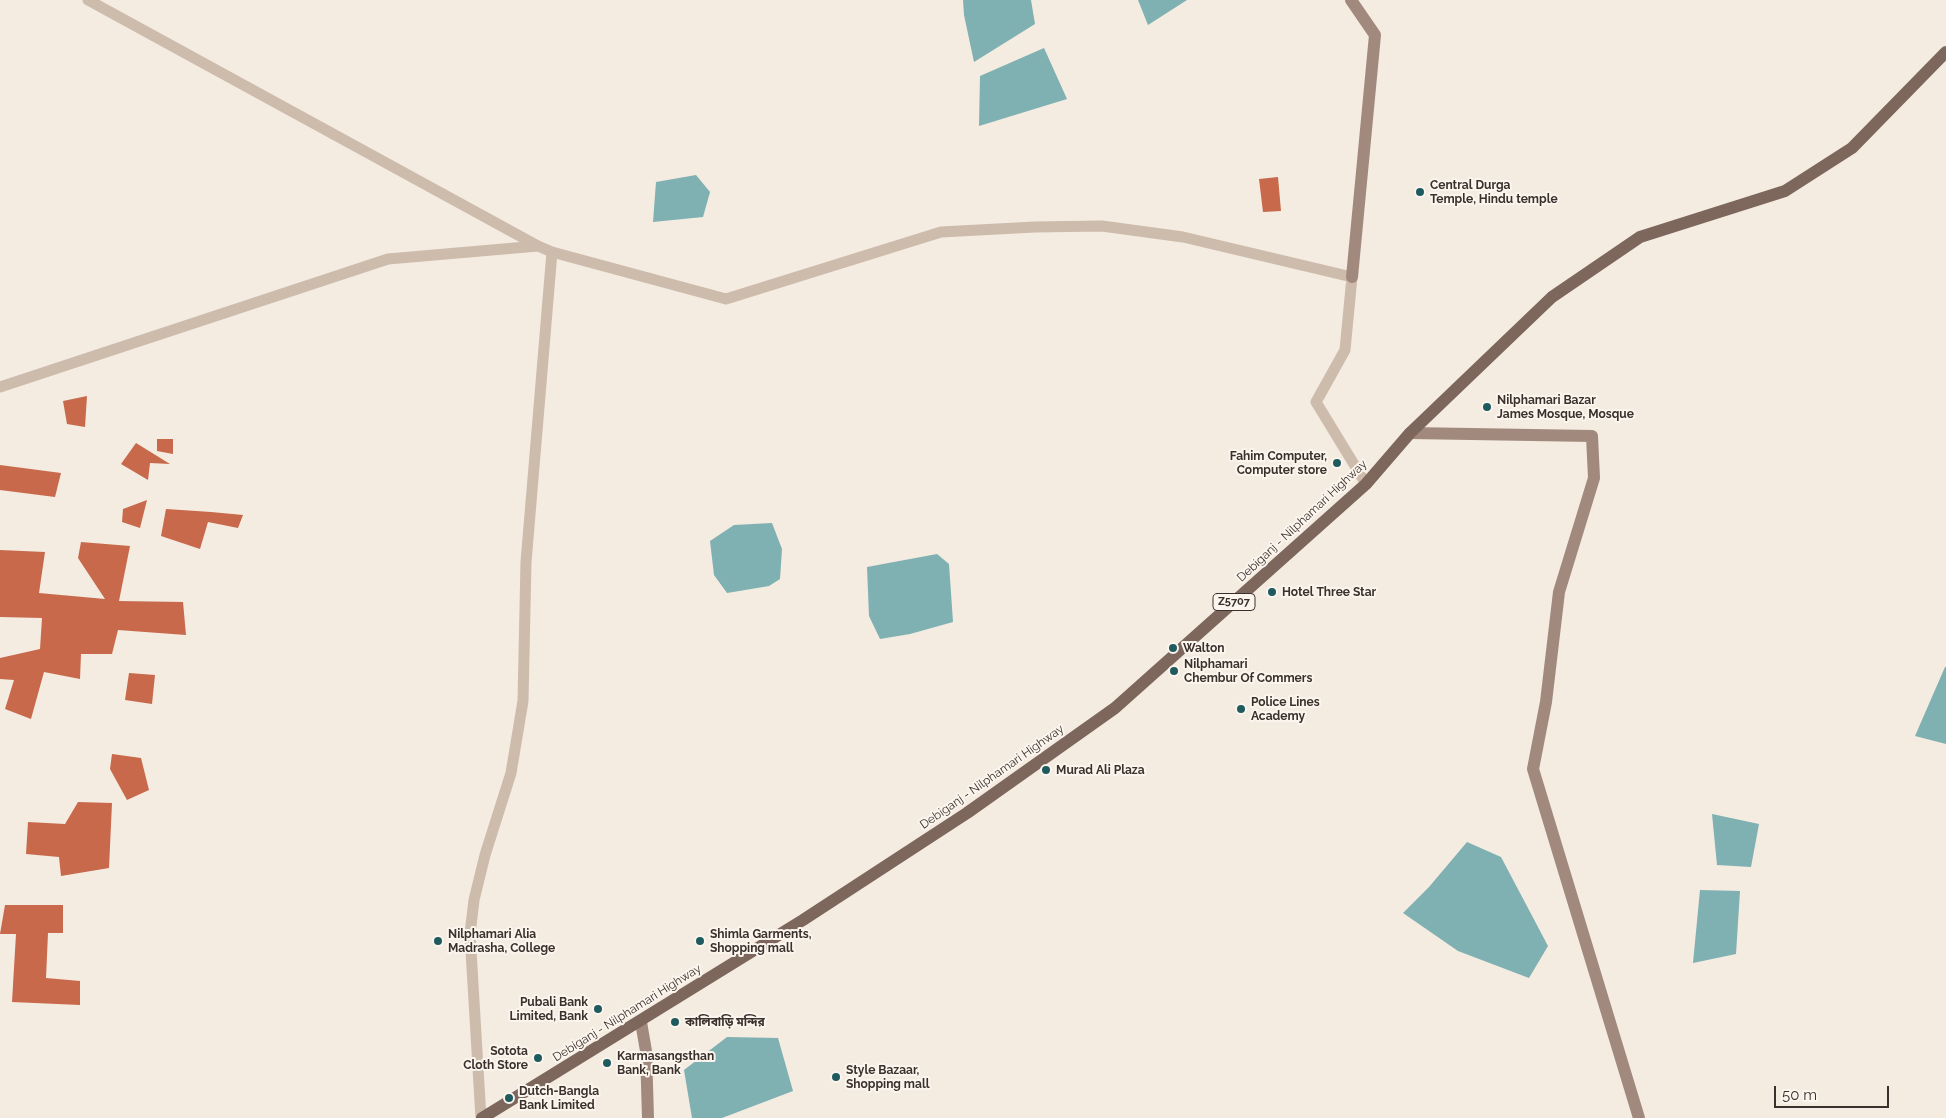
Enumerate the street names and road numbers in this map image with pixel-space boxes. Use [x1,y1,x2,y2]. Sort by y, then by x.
street label: Debiganj - Nilphamari Highway [1234,457,1370,585]
road number: Z5707 [1213,594,1255,610]
street label: Debiganj - Nilphamari Highway [917,722,1067,832]
street label: Debiganj - Nilphamari Highway [550,961,704,1065]

